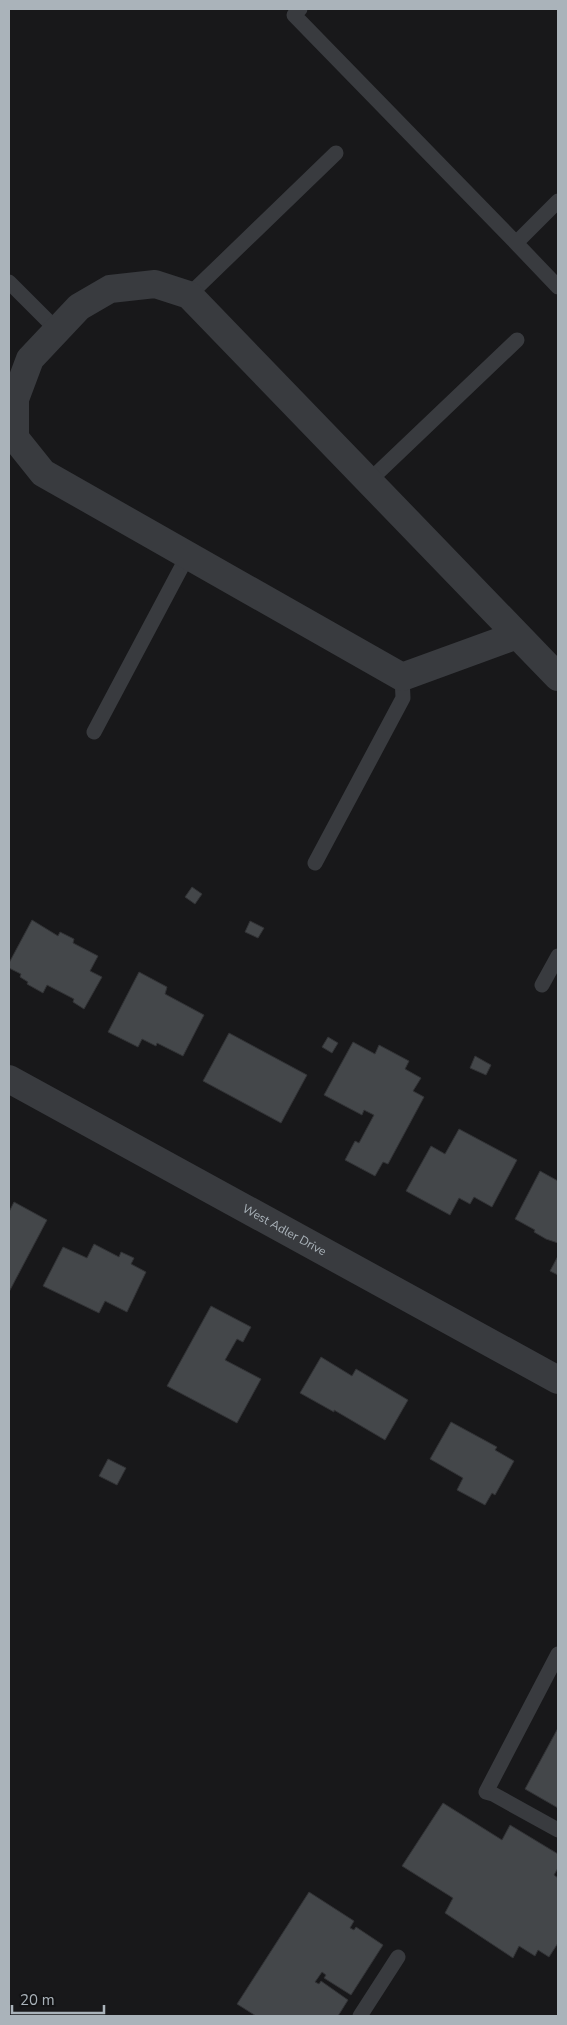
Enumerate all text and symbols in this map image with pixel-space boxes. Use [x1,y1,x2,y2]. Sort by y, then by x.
street label: West Adler Drive [240,1200,329,1259]
scale bar [12,1982,105,2014]
text: 20 m [20,1990,55,2010]

